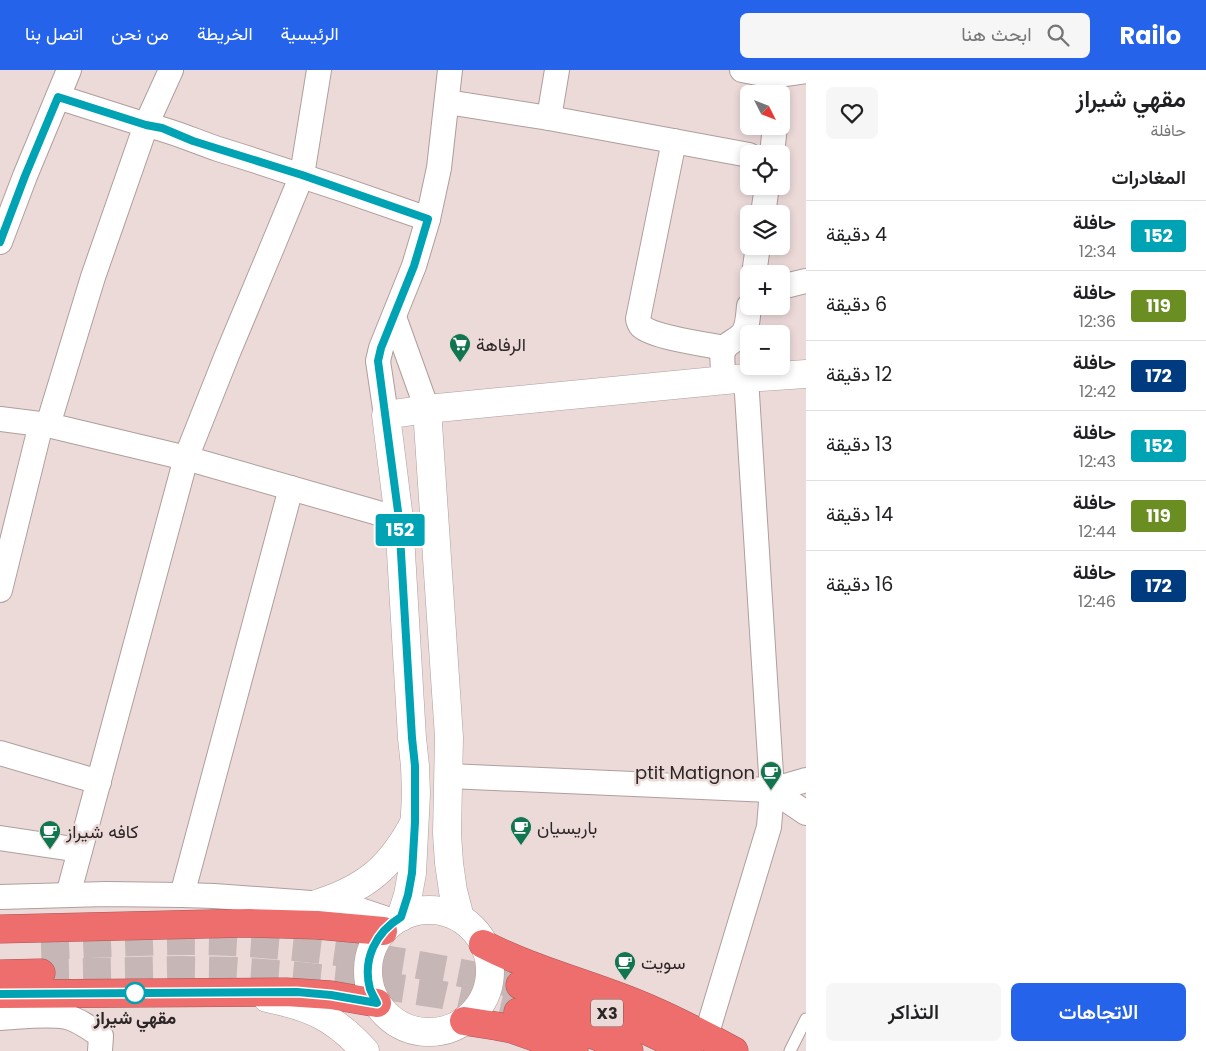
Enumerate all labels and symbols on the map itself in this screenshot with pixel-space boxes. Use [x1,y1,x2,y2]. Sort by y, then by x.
north arrow [740,85,790,135]
supermarket icon: الرفاهة [448,332,472,363]
place label: الرفاهة [476,332,526,357]
line badge: 152 [371,514,429,546]
place label: ptit Matignon [635,760,755,785]
cafe icon: ptit Matignon [759,760,783,791]
cafe icon: باريسيان [509,815,533,846]
place label: باريسيان [537,815,597,840]
cafe icon: کافه شيراز [38,819,62,850]
place label: کافه شيراز [65,819,138,844]
cafe icon: سويت [613,950,637,981]
place label: سويت [641,950,686,975]
marker: مقهي شيراز [124,982,146,1004]
road number: X3 [591,1000,623,1026]
place label: مقهي شيراز [93,1005,177,1033]

